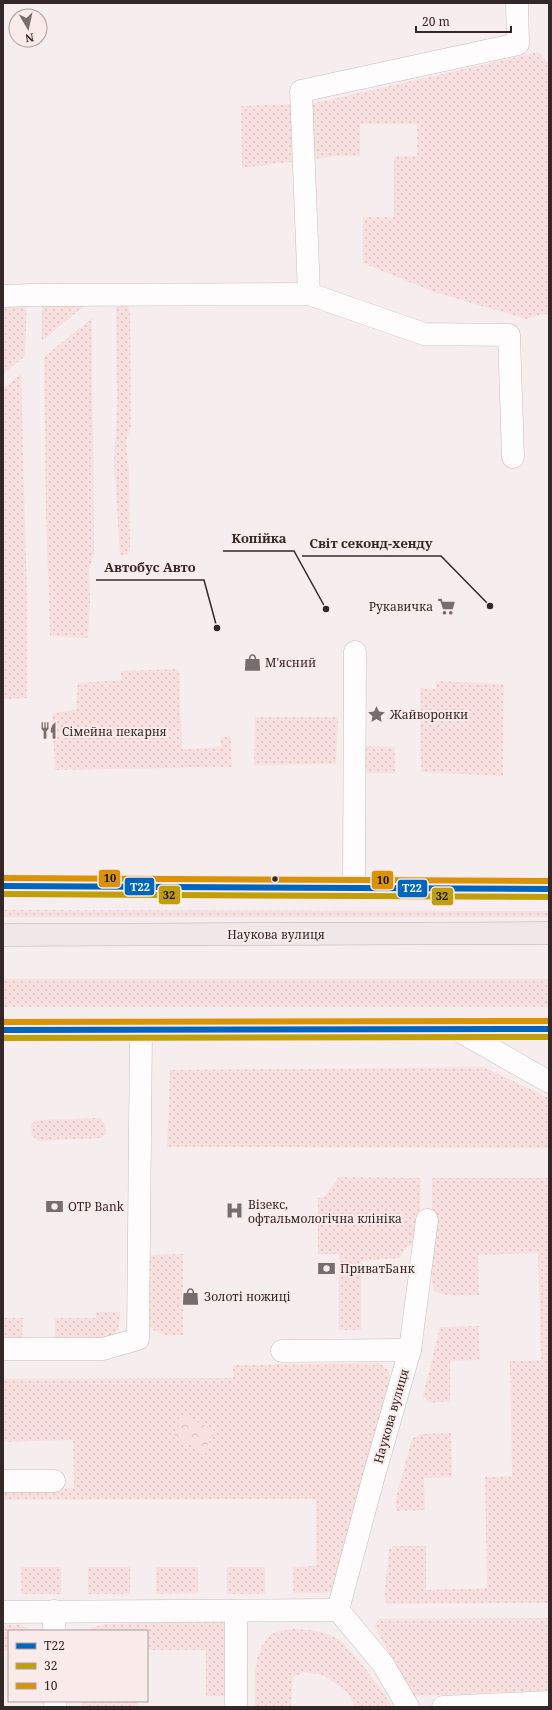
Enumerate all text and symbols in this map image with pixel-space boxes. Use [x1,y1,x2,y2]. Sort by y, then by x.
north arrow [8,8,48,48]
scale bar [416,8,511,34]
text: 20 m [422,13,450,30]
text: N [24,30,35,47]
callout: Копійка [223,526,294,551]
text: Копійка [231,529,287,547]
callout: Світ секонд-хенду [302,531,441,556]
text: Світ секонд-хенду [309,534,433,552]
callout: Автобус Авто [96,555,204,580]
text: Автобус Авто [104,558,196,576]
supermarket icon: Рукавичка [436,596,456,616]
place label: Рукавичка [369,598,433,615]
shop icon: М'ясний [242,652,262,672]
place label: М'ясний [265,654,316,671]
place icon: Жайворонки [367,704,387,724]
place label: Жайворонки [389,706,468,723]
restaurant icon: Сімейна пекарня [39,721,59,741]
place label: Сімейна пекарня [62,723,167,740]
line badge: 10 [98,869,121,888]
text: 10 [104,870,116,885]
line badge: 10 [371,870,394,890]
text: 10 [377,872,389,887]
unlabelled marker [270,874,280,884]
line badge: Т22 [124,877,155,896]
text: Т22 [130,879,150,894]
line badge: Т22 [397,879,428,898]
text: Т22 [402,880,422,895]
line badge: 32 [158,885,181,905]
text: 32 [163,887,175,902]
line badge: 32 [431,887,454,906]
text: 32 [436,888,448,903]
street label: Наукова вулиця [227,926,325,943]
bank icon: OTP Bank [45,1196,65,1216]
place label: Візекс, офтальмологічна клініка [248,1196,402,1227]
place label: OTP Bank [68,1198,125,1215]
hospital icon: Візекс, офтальмологічна клініка [225,1201,245,1221]
bank icon: ПриватБанк [317,1258,337,1278]
place label: ПриватБанк [340,1260,415,1277]
shop icon: Золоті ножиці [181,1286,201,1306]
place label: Золоті ножиці [204,1288,291,1305]
street label: Наукова вулиця [369,1367,413,1465]
legend [8,1630,148,1702]
text: Т22 [44,1637,65,1654]
text: 32 [44,1657,57,1674]
text: 10 [44,1677,58,1694]

